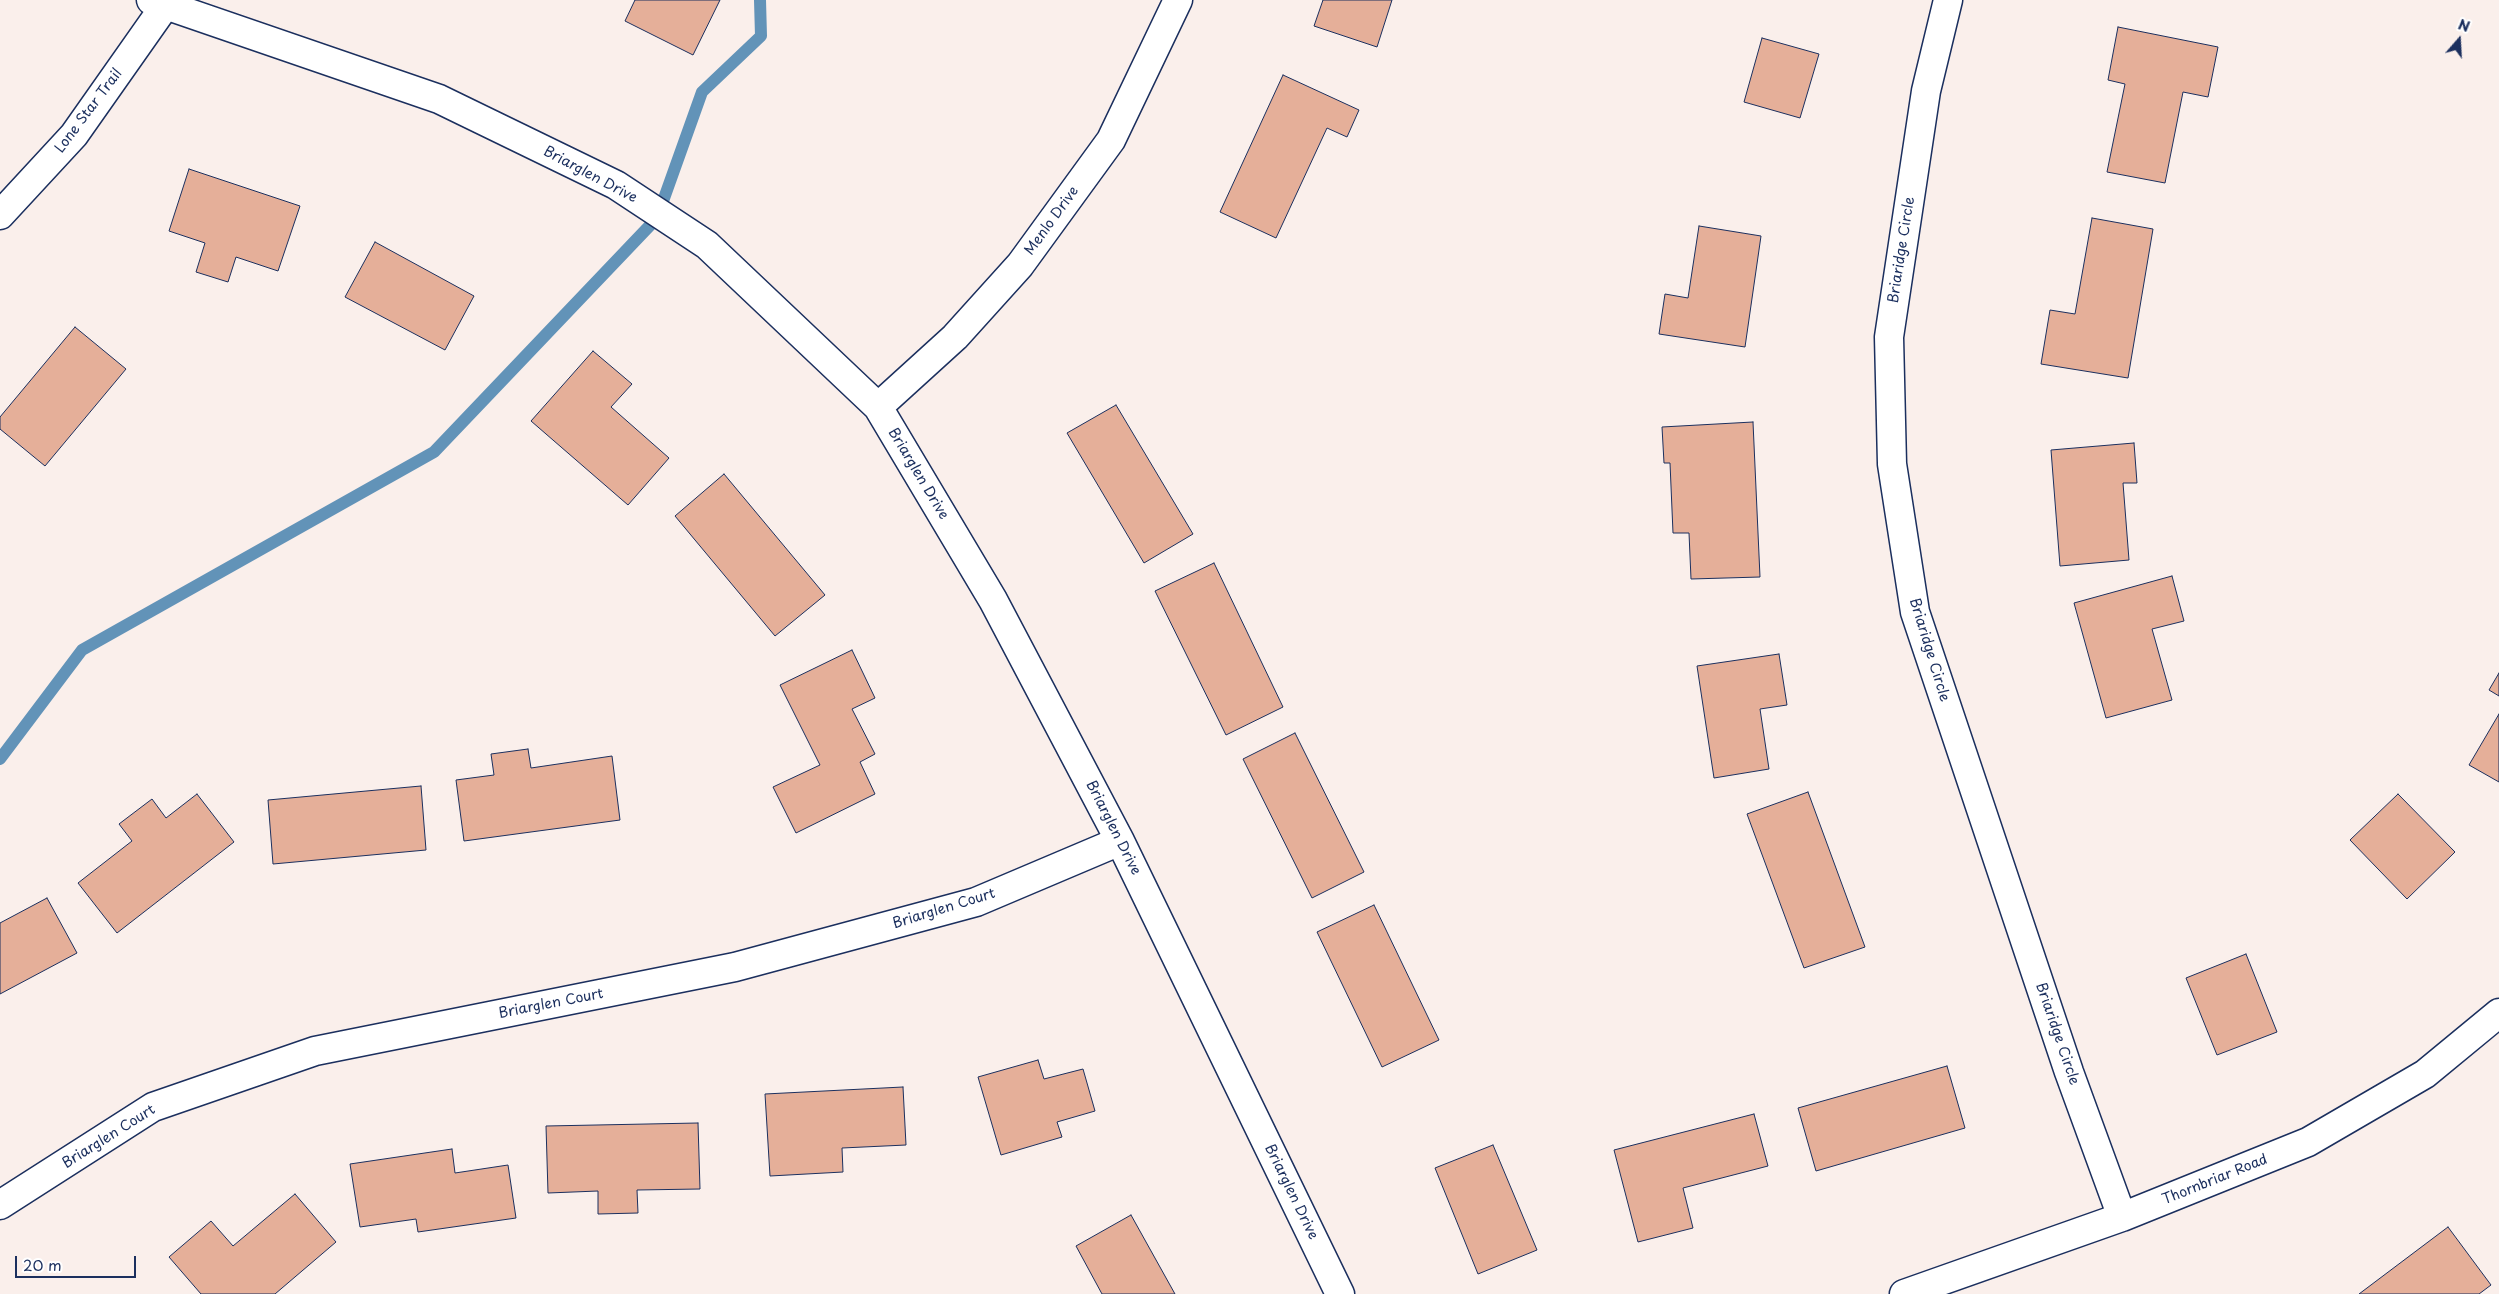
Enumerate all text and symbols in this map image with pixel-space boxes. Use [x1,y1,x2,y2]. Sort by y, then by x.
text: N [2455,14,2473,37]
north arrow [2434,15,2484,65]
street label: Lone Star Trail [52,66,126,156]
street label: Briarglen Drive [540,143,640,207]
street label: Menlo Drive [1021,183,1083,259]
street label: Briaridge Circle [1885,196,1919,304]
street label: Briarglen Drive [884,425,952,523]
street label: Briaridge Circle [1905,596,1953,704]
street label: Briarglen Drive [1082,778,1144,878]
street label: Briarglen Court [891,885,997,933]
street label: Briaridge Circle [2032,981,2082,1087]
street label: Briarglen Court [497,986,605,1022]
street label: Briarglen Court [59,1102,159,1172]
street label: Briarglen Drive [1261,1142,1321,1242]
street label: Thornbriar Road [2160,1151,2270,1209]
scale bar [18,1246,139,1278]
text: 20 m [23,1253,62,1276]

